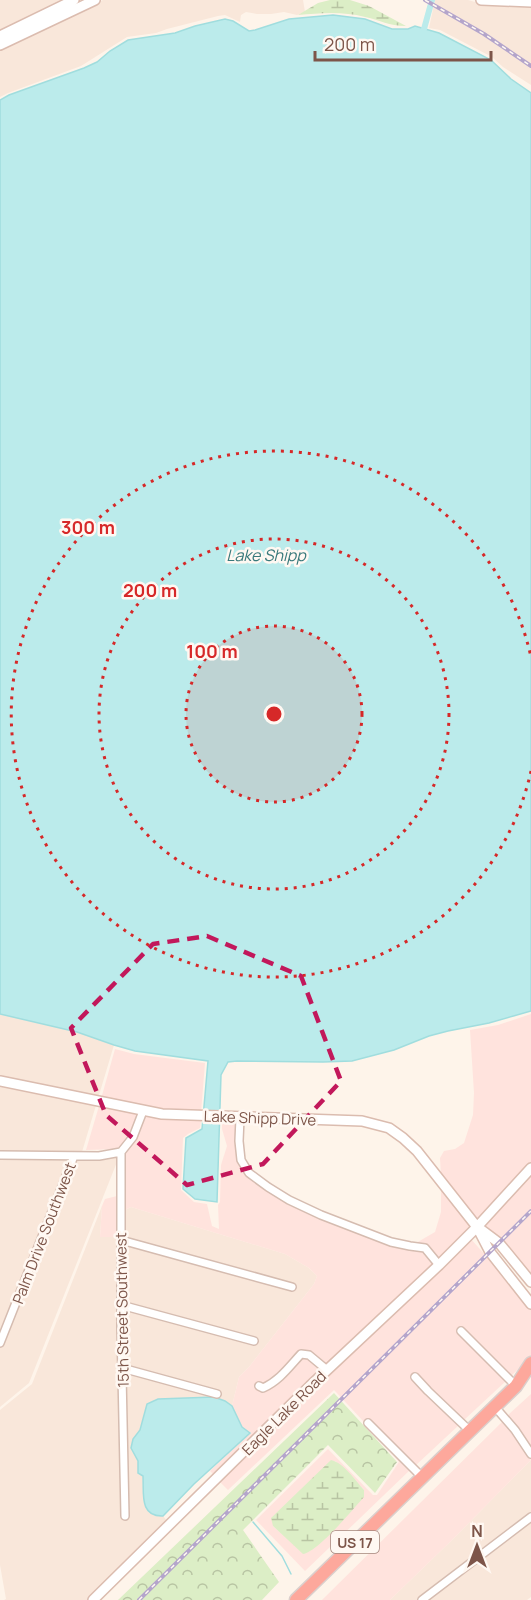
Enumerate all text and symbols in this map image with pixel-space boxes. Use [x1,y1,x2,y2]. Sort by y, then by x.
scale bar [315,24,490,62]
text: 200 m [324,32,375,56]
text: 300 m [61,515,115,539]
water label: Lake Shipp [226,544,307,566]
text: 200 m [123,578,177,602]
text: 100 m [186,639,238,663]
centre of rings [264,704,284,724]
street label: Lake Shipp Drive [203,1106,317,1130]
street label: Palm Drive Southwest [7,1159,81,1307]
street label: 15th Street Southwest [110,1232,134,1388]
street label: Eagle Lake Road [237,1366,331,1460]
north arrow [447,1516,507,1576]
text: N [471,1520,483,1542]
road number: US 17 [331,1531,379,1553]

